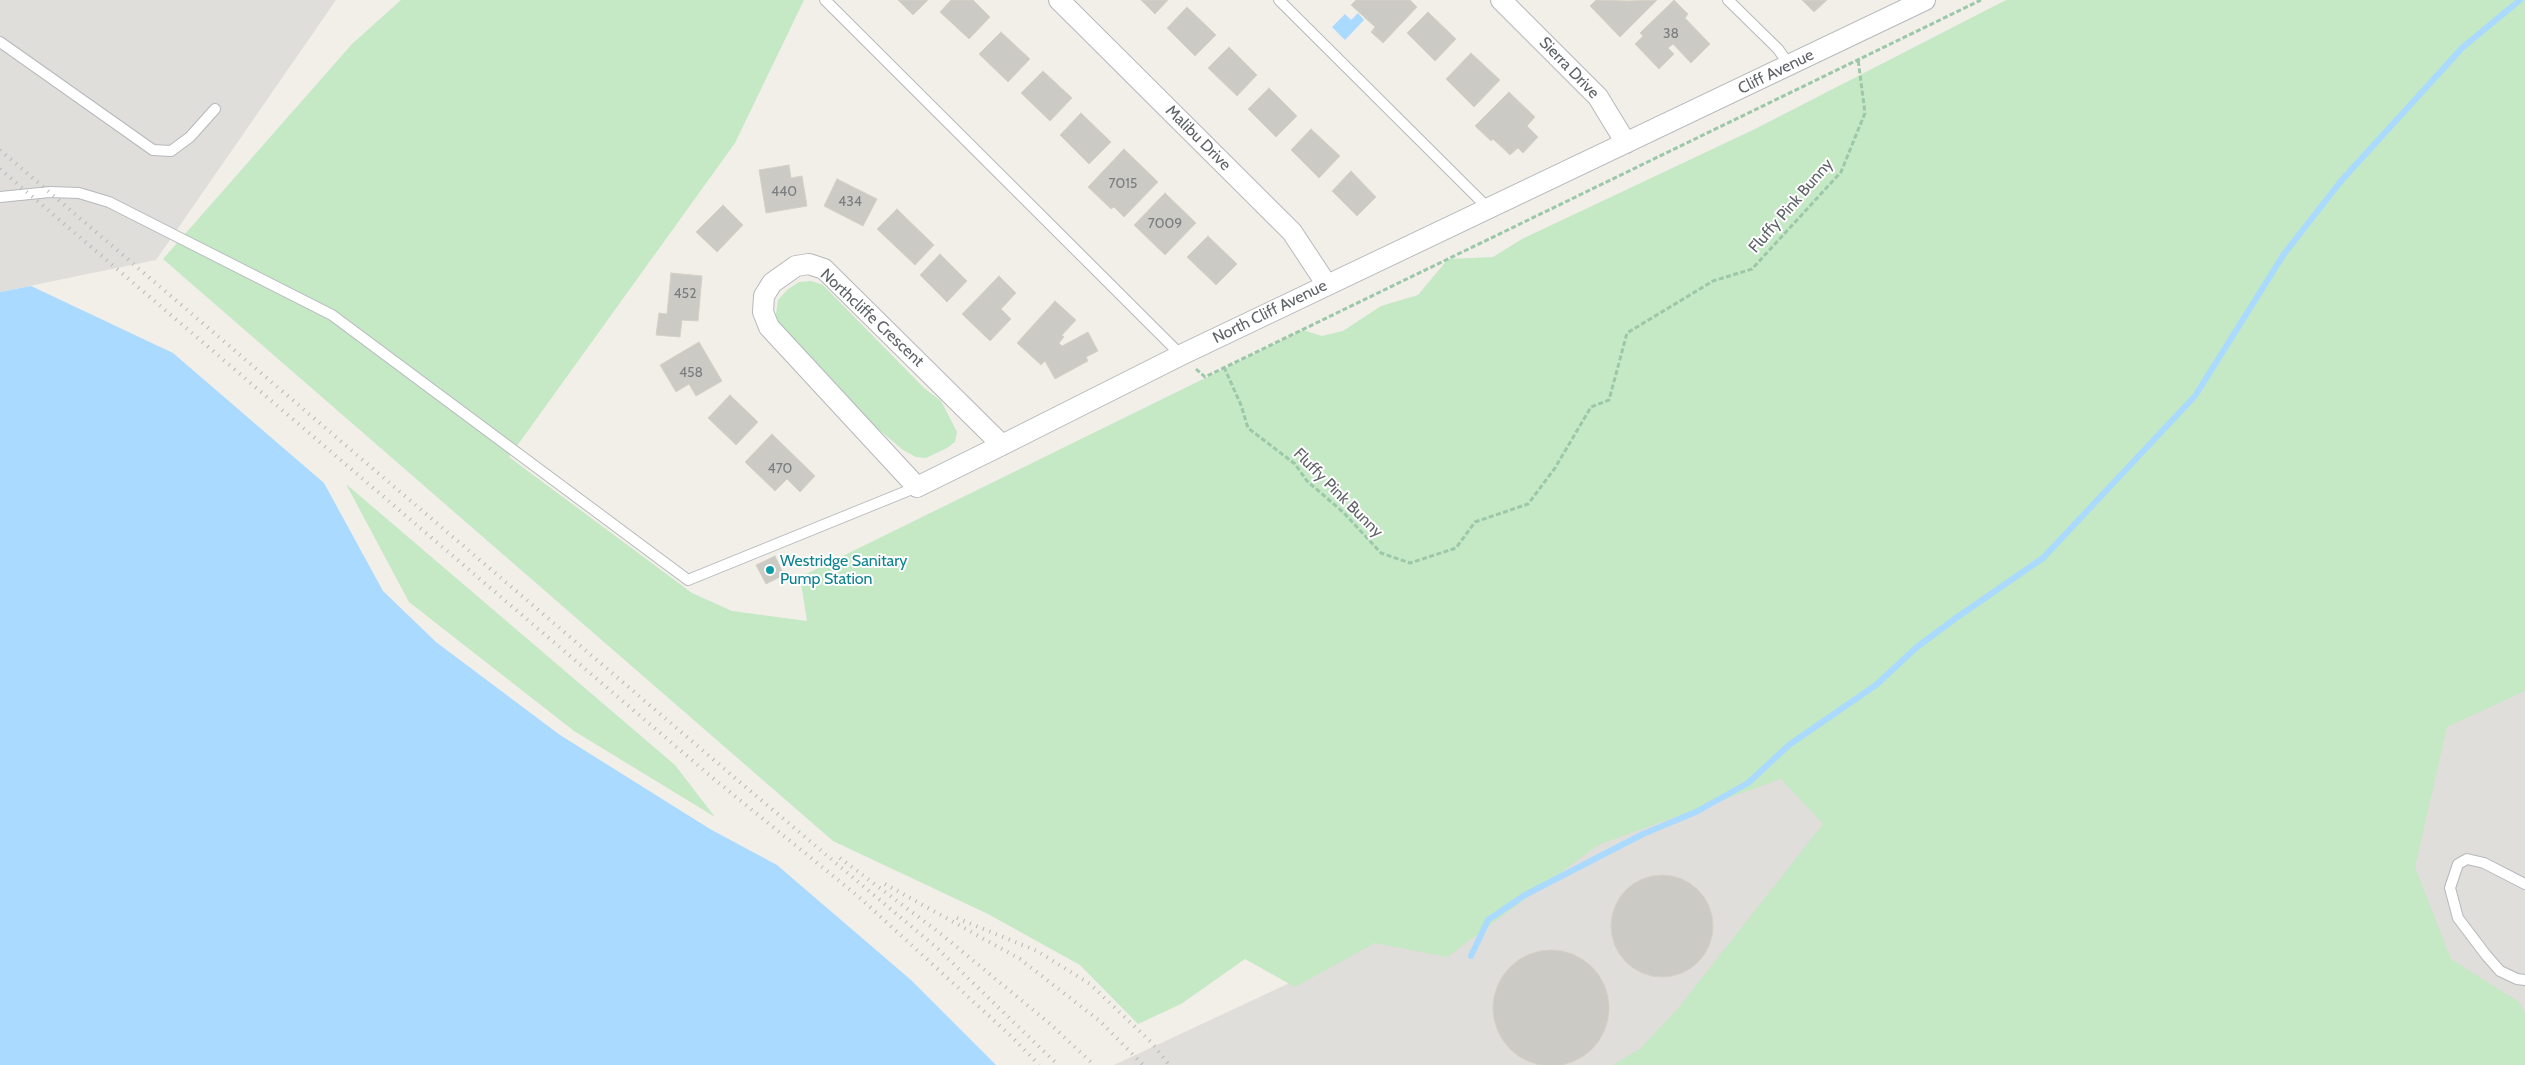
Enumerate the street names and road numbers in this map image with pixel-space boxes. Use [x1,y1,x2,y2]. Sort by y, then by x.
street label: Sierra Drive [1535,33,1603,103]
street label: Cliff Avenue [1735,45,1817,99]
street label: Malibu Drive [1161,101,1235,175]
street label: Fluffy Pink Bunny [1745,155,1837,257]
street label: Northcliffe Crescent [816,265,928,371]
street label: North Cliff Avenue [1210,276,1330,348]
street label: Fluffy Pink Bunny [1289,444,1387,542]

